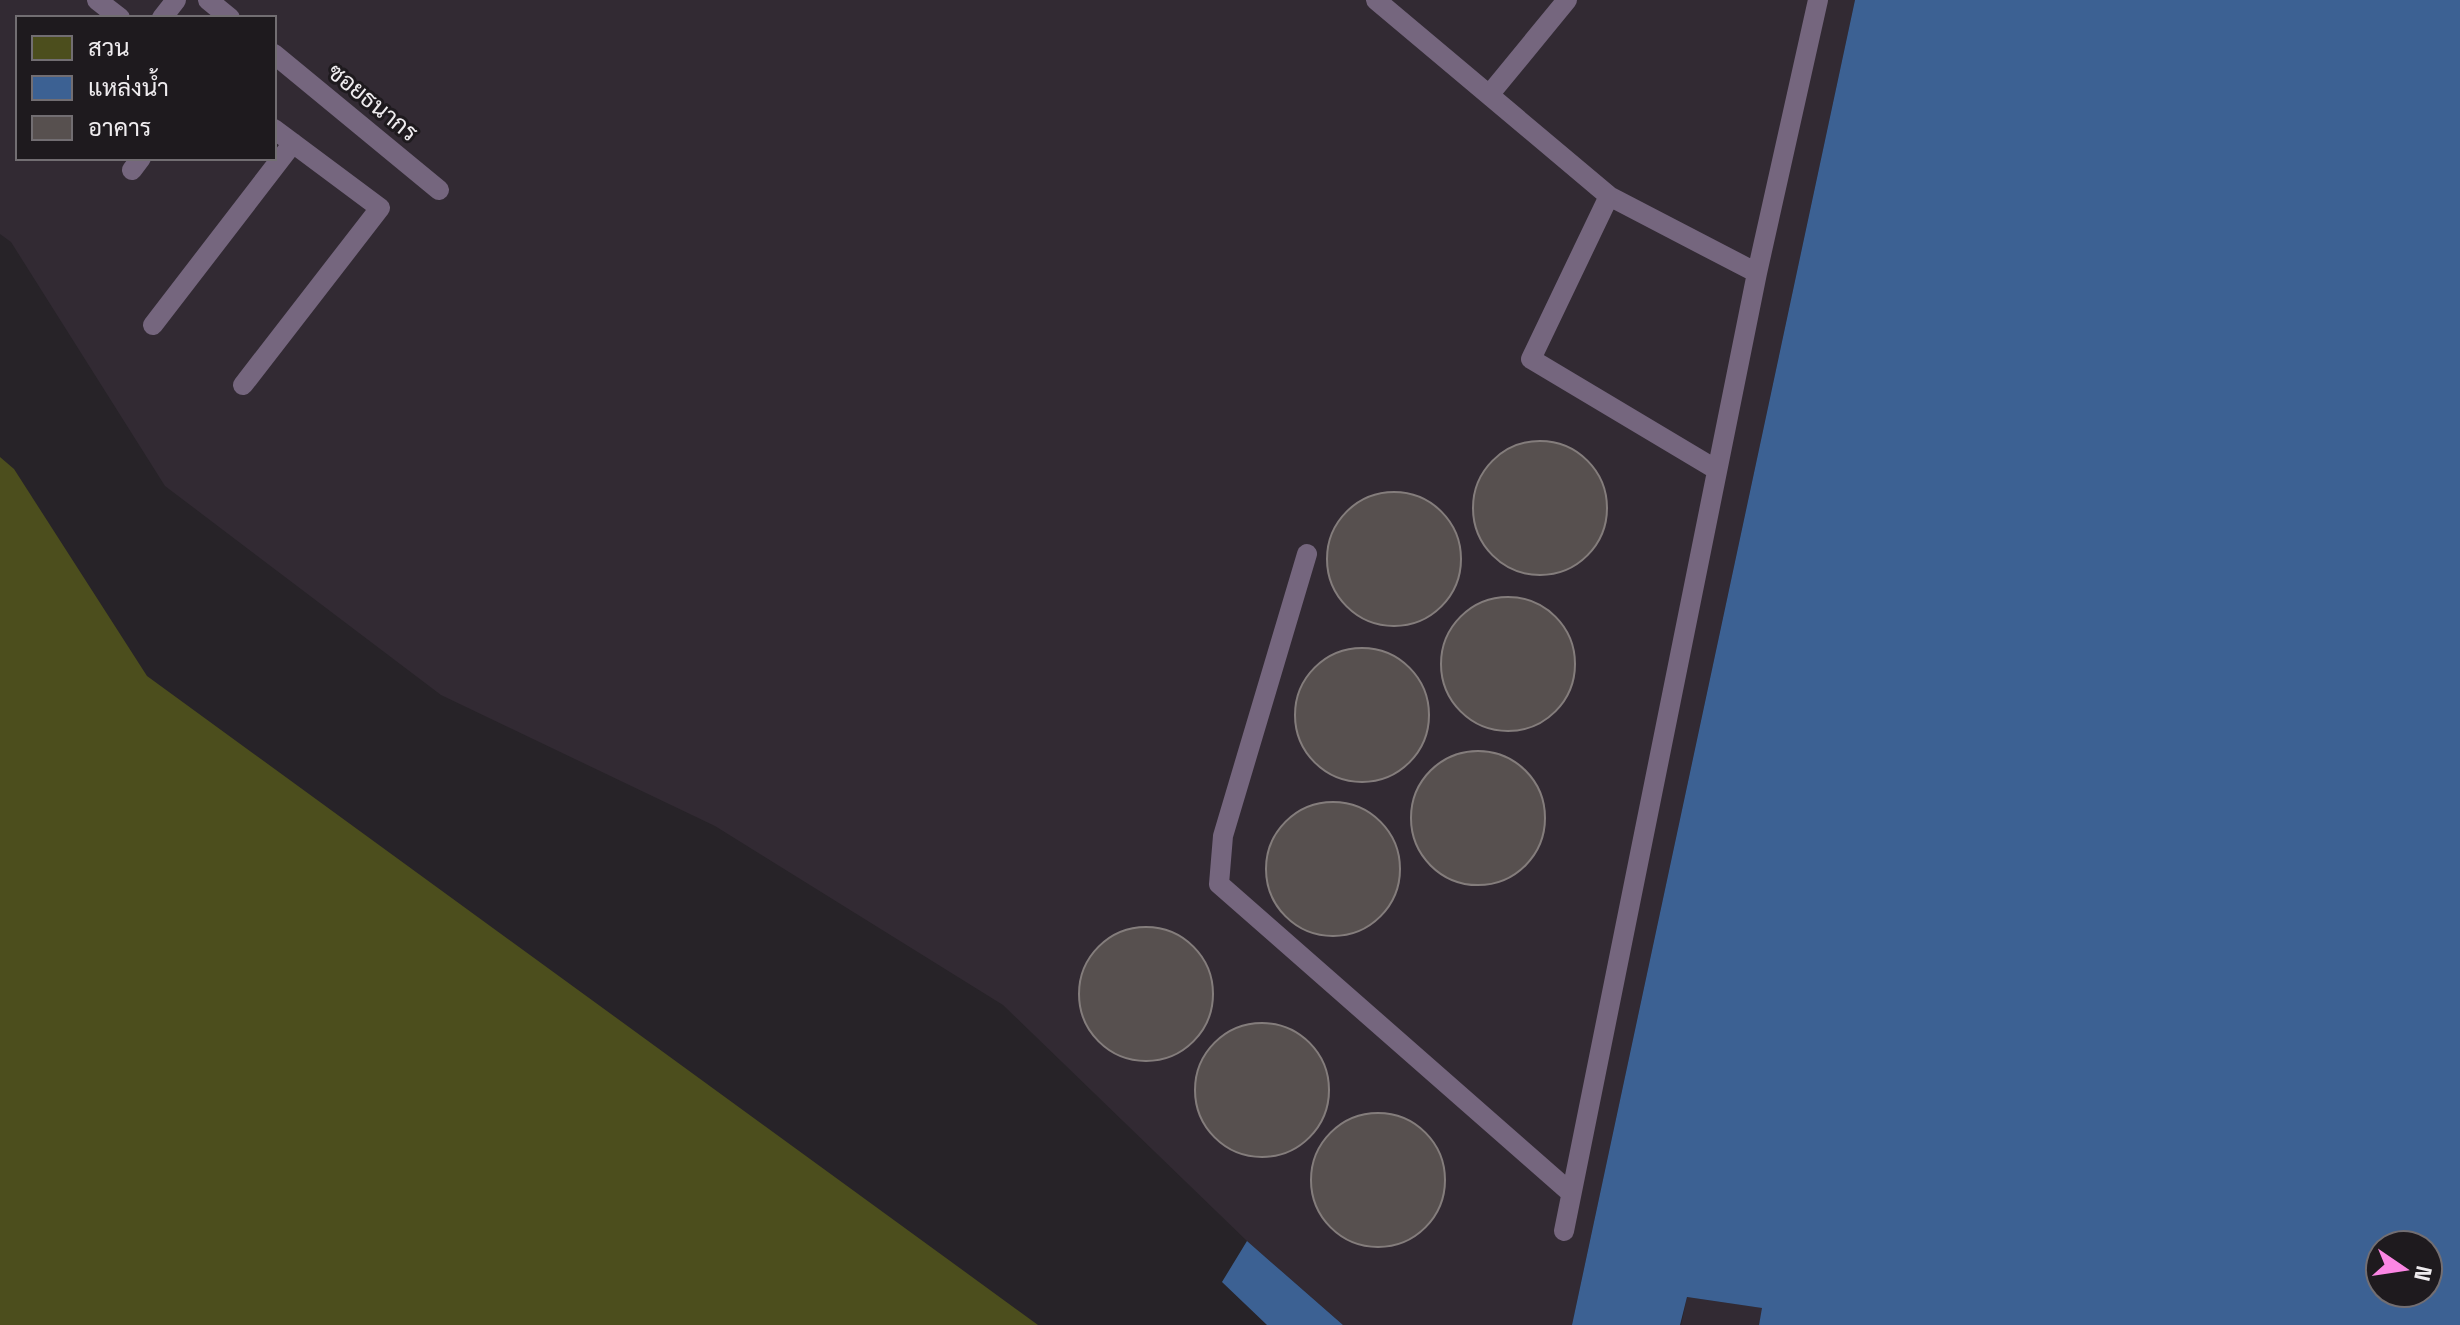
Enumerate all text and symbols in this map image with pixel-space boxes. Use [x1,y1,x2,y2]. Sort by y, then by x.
legend [16,16,276,160]
text: สวน [88,32,130,63]
street label: ซอยธนากร [321,56,425,148]
text: แหล่งน้ำ [88,68,169,103]
text: อาคาร [88,112,151,143]
north arrow [2364,1229,2444,1309]
text: N [2408,1263,2439,1284]

